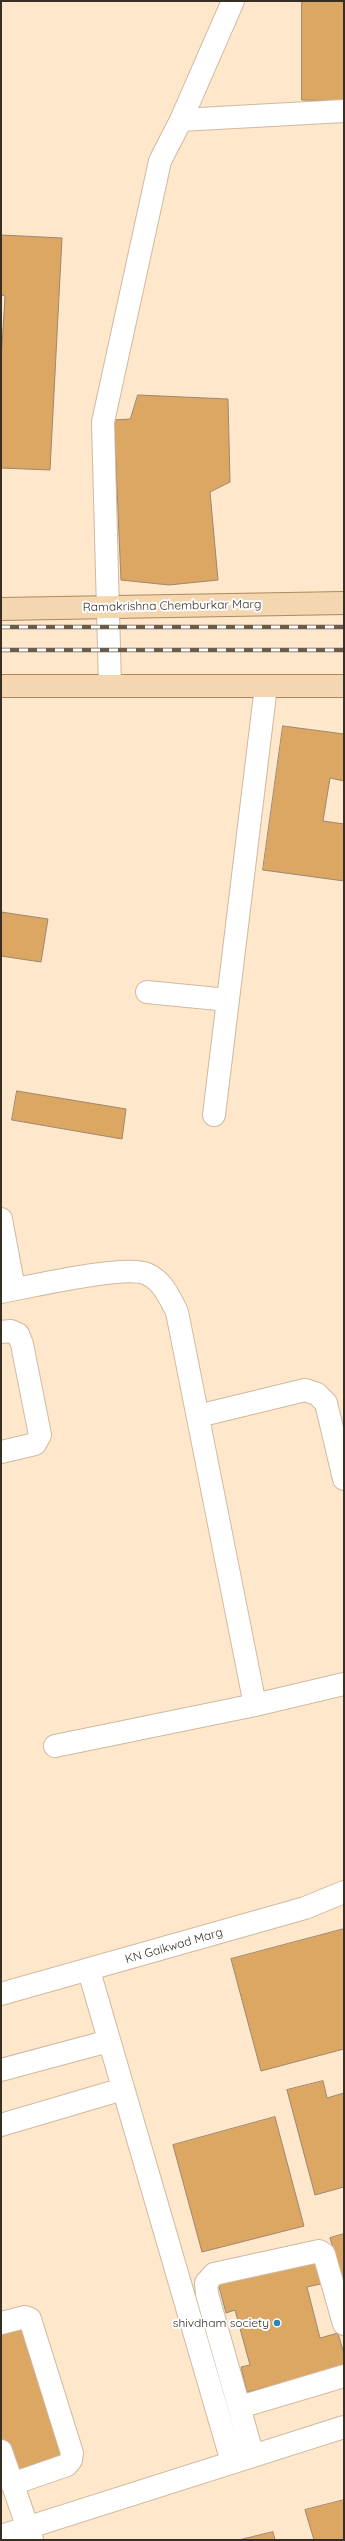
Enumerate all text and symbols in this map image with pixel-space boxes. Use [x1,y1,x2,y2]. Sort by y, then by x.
street label: Ramakrishna Chemburkar Marg [82,597,262,615]
street label: KN Gaikwad Marg [124,1925,224,1967]
place label: shivdham society [173,2316,269,2330]
marker: shivdham society [272,2318,282,2328]

